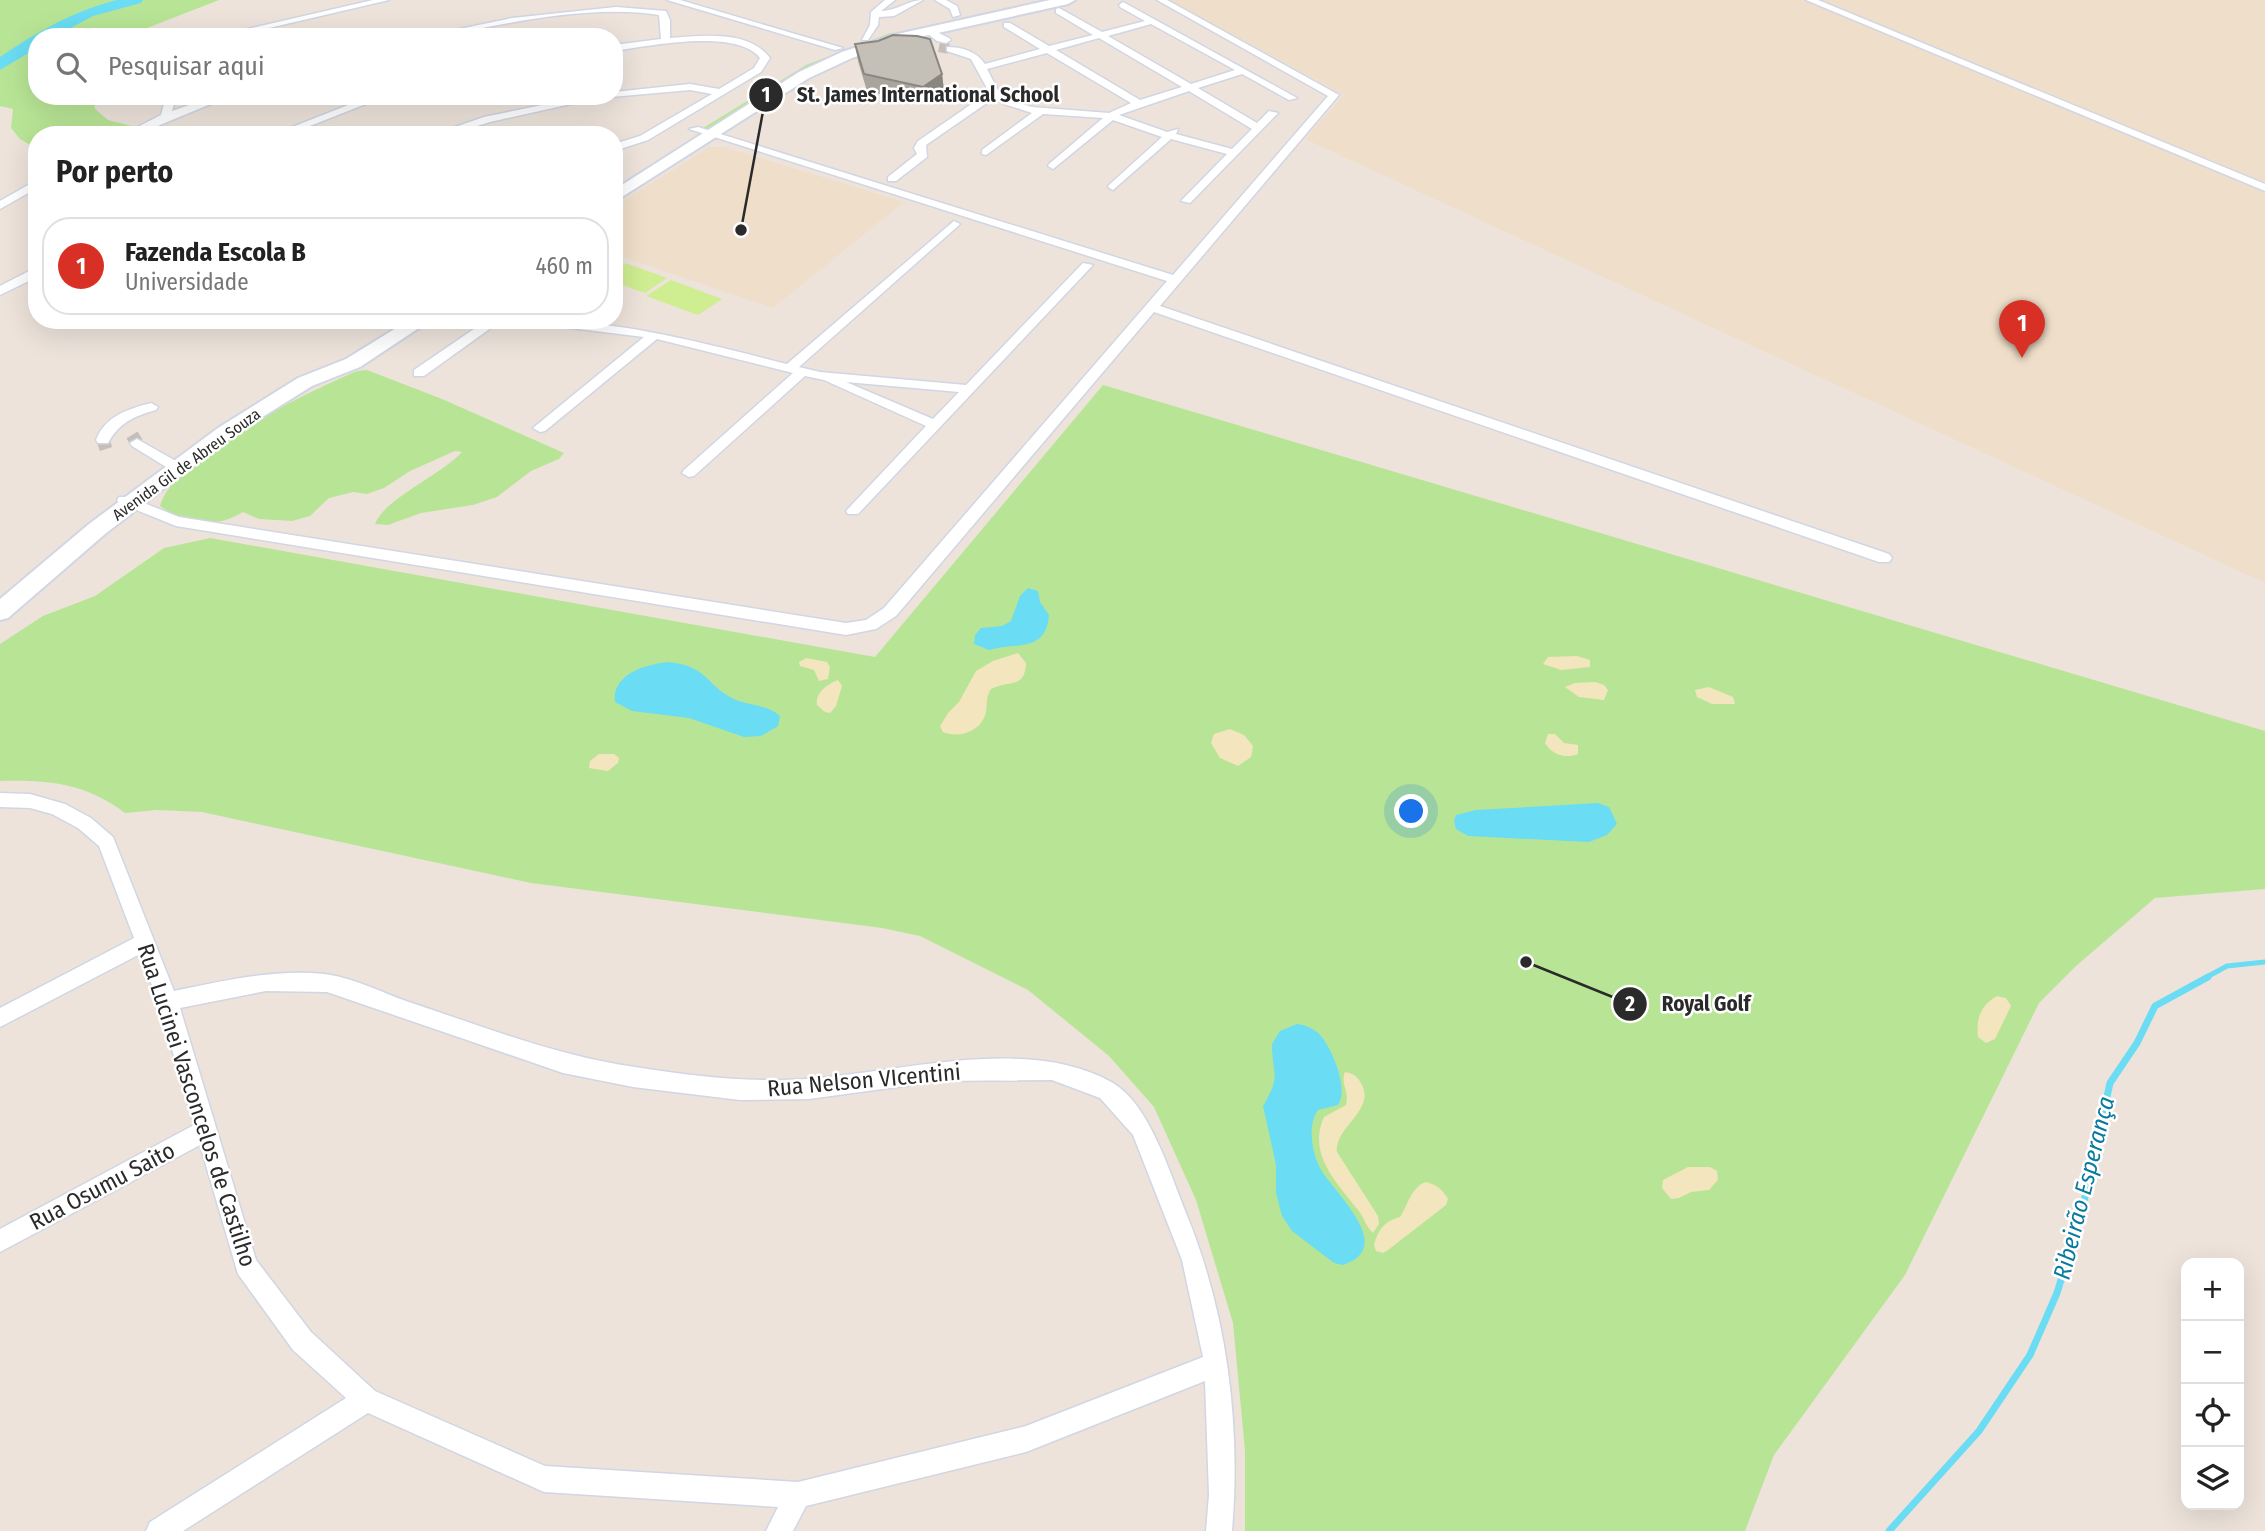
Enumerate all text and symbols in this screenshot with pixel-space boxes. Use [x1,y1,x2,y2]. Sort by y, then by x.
search box [28,28,623,105]
icon: search [52,48,90,86]
text: Pesquisar aqui [108,51,265,82]
callout: St. James International School [748,74,1074,116]
text: 1 [762,82,770,108]
text: St. James International School [797,82,1059,108]
text: Por perto [56,154,173,190]
text: Fazenda Escola B [125,237,306,268]
text: 1 [76,252,86,280]
text: 460 m [535,252,593,280]
text: Universidade [125,268,249,296]
pin: 1 [1999,300,2045,358]
street label: Avenida Gil de Abreu Souza [109,404,264,524]
your location [1394,794,1428,828]
street label: Rua Lucinei Vasconcelos de Castilho [131,940,263,1270]
callout: Royal Golf [1613,983,1765,1025]
text: 2 [1624,991,1635,1017]
text: Royal Golf [1662,991,1752,1017]
street label: Rua Nelson VIcentini [766,1058,962,1102]
water label: Ribeirão Esperança [2048,1094,2120,1282]
street label: Rua Osumu Saito [25,1136,179,1236]
map controls [2181,1258,2244,1510]
button: + [2181,1258,2244,1321]
button: − [2181,1321,2244,1384]
button: locate [2181,1384,2244,1447]
button: layers [2181,1447,2244,1510]

